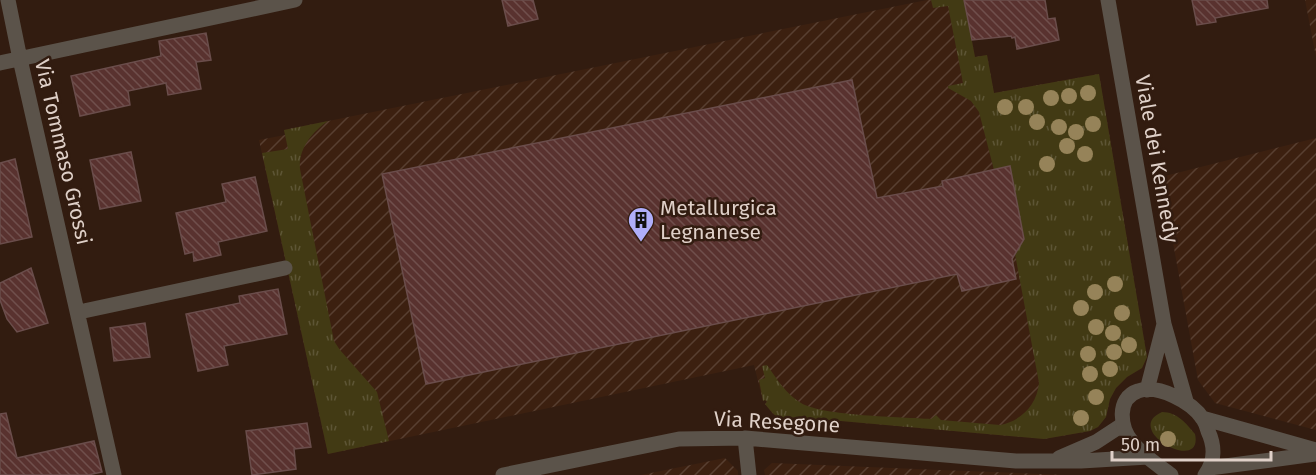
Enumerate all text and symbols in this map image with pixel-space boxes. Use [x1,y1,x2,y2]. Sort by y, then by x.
street label: Via Tommaso Grossi [29,57,97,247]
street label: Viale dei Kennedy [1129,73,1185,246]
place label: Metallurgica Legnanese [660,195,777,245]
building icon: Metallurgica Legnanese [626,205,656,243]
street label: Via Resegone [713,406,841,438]
scale bar [1112,424,1271,462]
text: 50 m [1121,434,1160,456]

